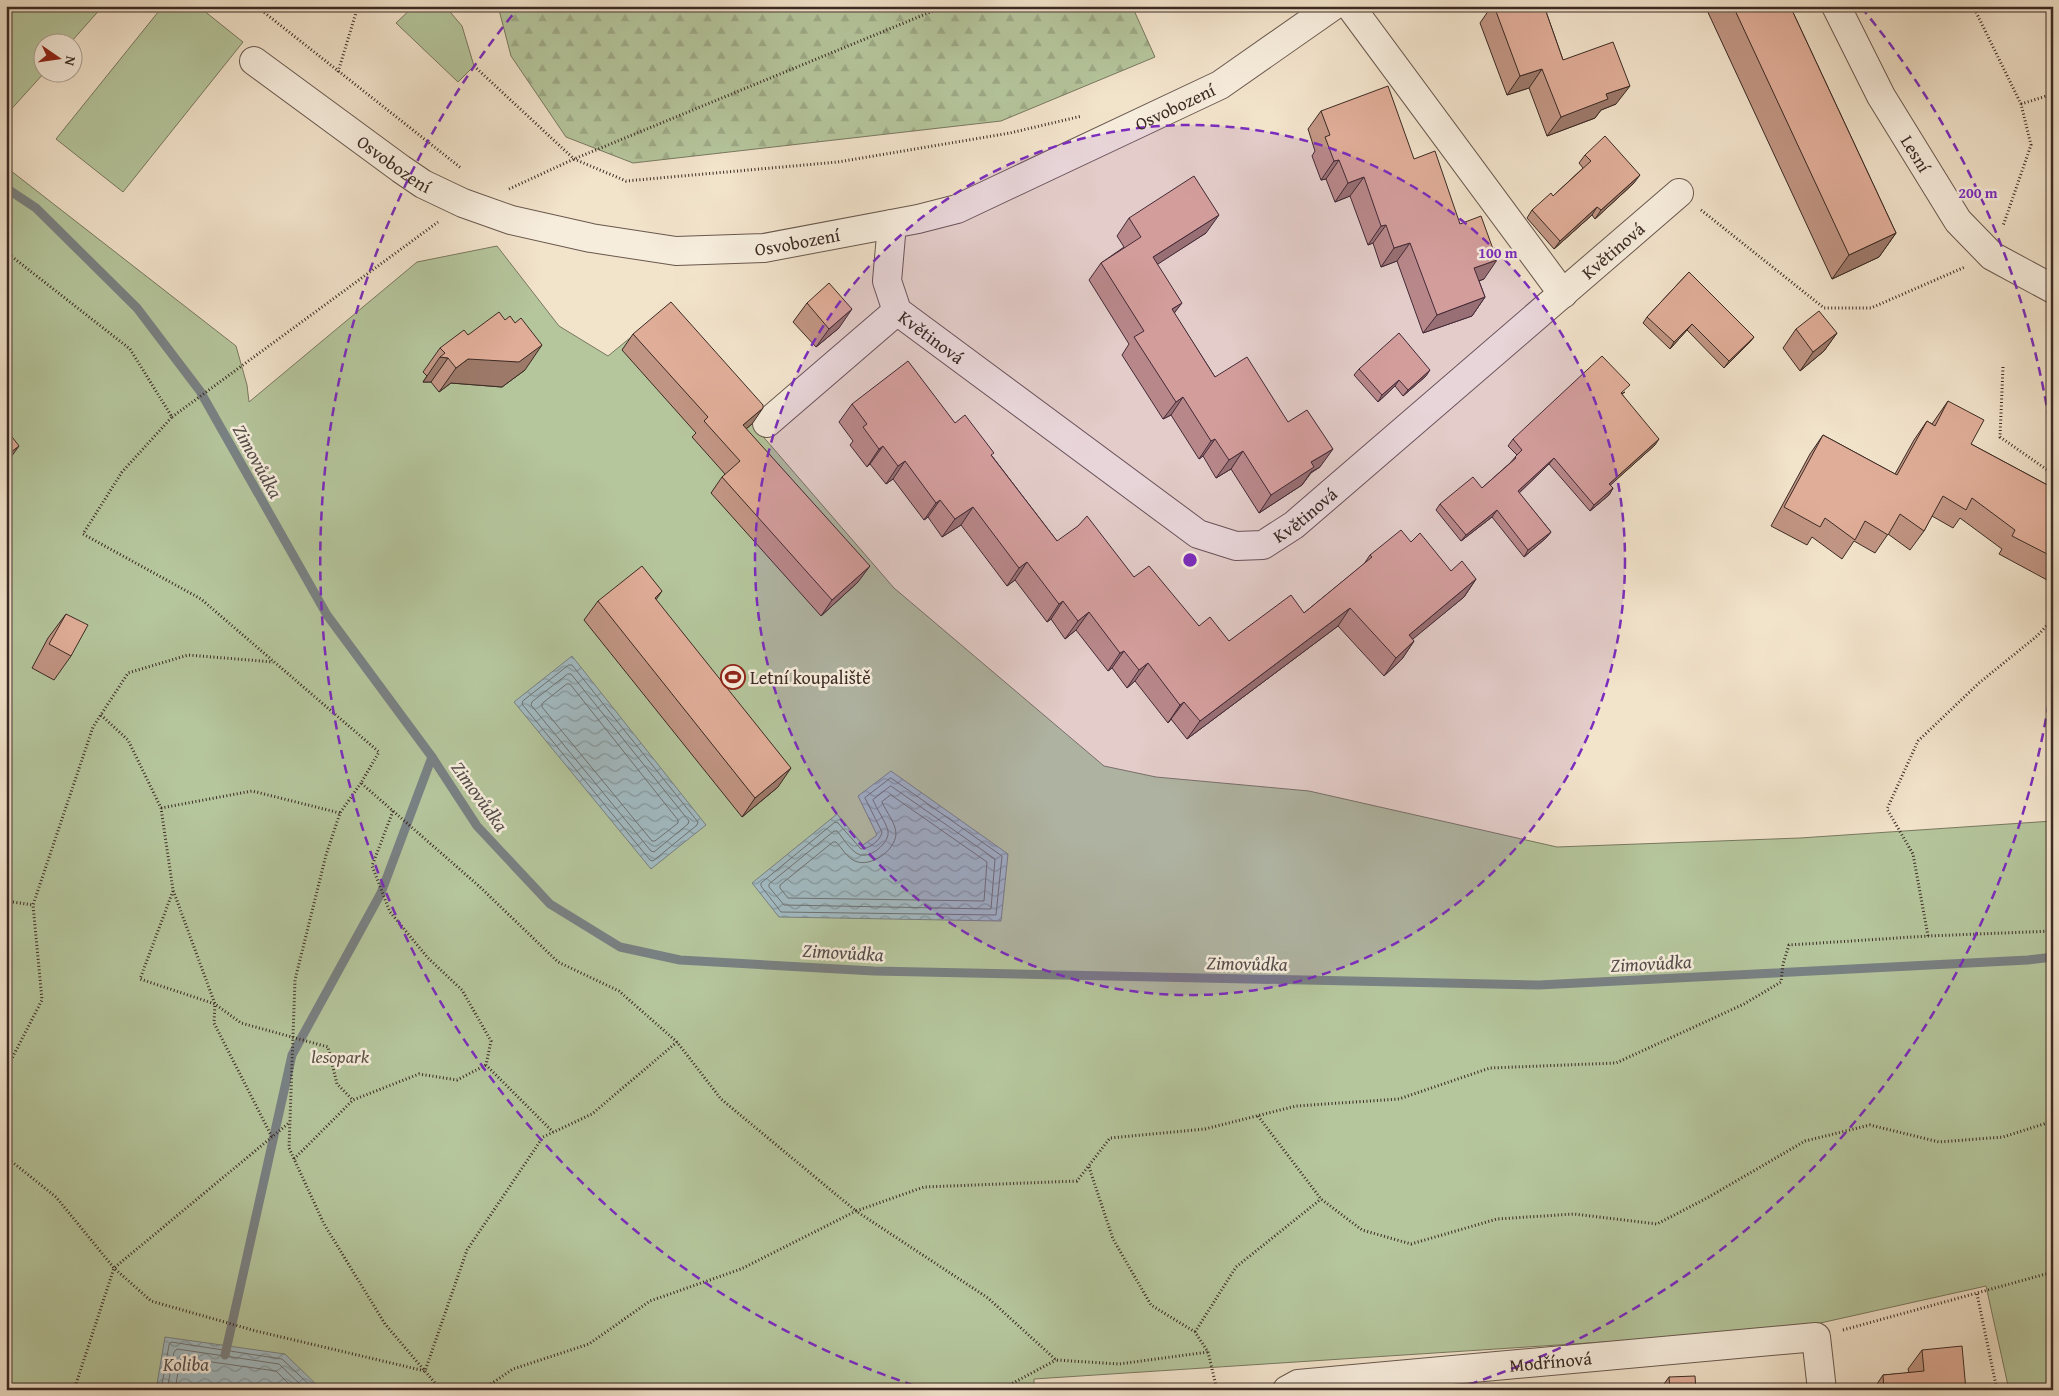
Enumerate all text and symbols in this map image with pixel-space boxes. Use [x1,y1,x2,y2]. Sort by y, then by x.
north arrow [32,32,82,82]
text: N [60,54,81,68]
street label: Osvobození [1130,75,1220,137]
street label: Osvobození [352,128,437,200]
street label: Lesní [1894,129,1939,178]
text: 200 m [1958,182,1998,203]
street label: Květinová [1575,215,1651,285]
street label: Osvobození [754,220,843,262]
text: 100 m [1478,242,1518,263]
street label: Květinová [893,303,971,370]
water label: Zimovůdka [226,419,290,504]
street label: Květinová [1267,480,1343,549]
centre of rings [1181,551,1199,569]
sports icon: Letní koupaliště [720,664,746,690]
place label: Letní koupaliště [750,664,871,691]
water label: Zimovůdka [445,755,515,837]
water label: Zimovůdka [802,936,885,968]
water label: Zimovůdka [1610,947,1693,979]
water label: Zimovůdka [1206,948,1288,978]
park label: lesopark [311,1043,370,1070]
street label: Modřínová [1508,1344,1593,1378]
water label: Koliba [162,1350,209,1378]

